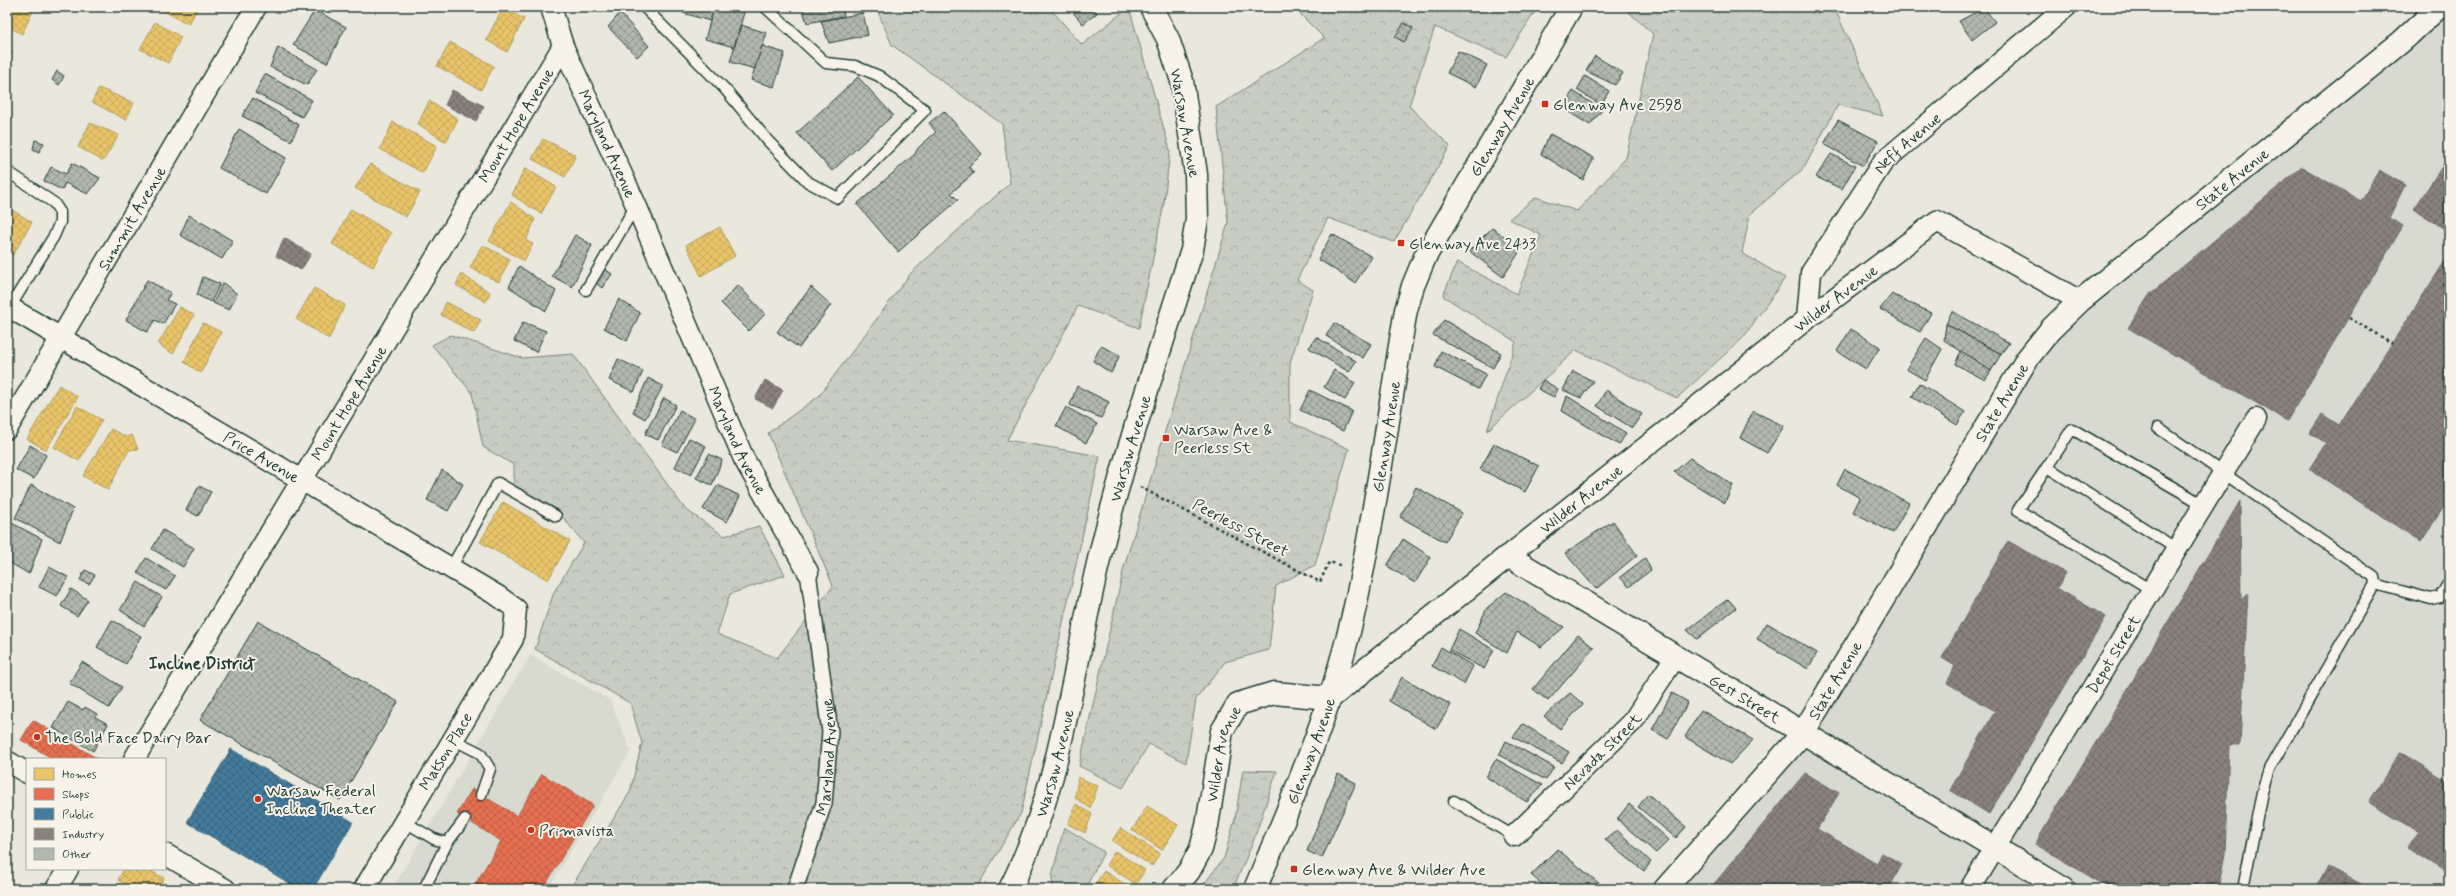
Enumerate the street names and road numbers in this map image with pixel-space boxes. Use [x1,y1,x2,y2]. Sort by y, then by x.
street label: Mount Hope Avenue [474,64,560,187]
street label: Warsaw Avenue [1165,67,1205,180]
street label: Glenway Avenue [1465,73,1540,181]
street label: Maryland Avenue [572,86,641,202]
street label: Neff Avenue [1869,108,1946,178]
street label: State Avenue [2192,143,2274,216]
street label: Summit Avenue [94,162,172,275]
street label: Wilder Avenue [1790,260,1883,338]
street label: Mount Hope Avenue [307,341,393,465]
street label: State Avenue [1971,359,2035,446]
street label: Glenway Avenue [1368,379,1406,494]
street label: Maryland Avenue [702,383,771,499]
street label: Warsaw Avenue [1105,392,1157,504]
street label: Price Avenue [219,427,304,489]
street label: Wilder Avenue [1536,460,1628,539]
street label: Peerless Street [1189,494,1292,563]
street label: Depot Street [2082,611,2146,698]
street label: State Avenue [1804,637,1868,724]
street label: Gest Street [1705,670,1784,729]
street label: Glenway Avenue [1282,695,1341,808]
street label: Maryland Avenue [812,697,842,819]
street label: Wilder Avenue [1202,701,1247,804]
street label: Warsaw Avenue [1031,707,1080,820]
street label: Matson Place [415,709,478,795]
street label: Nevada Street [1559,709,1647,795]

